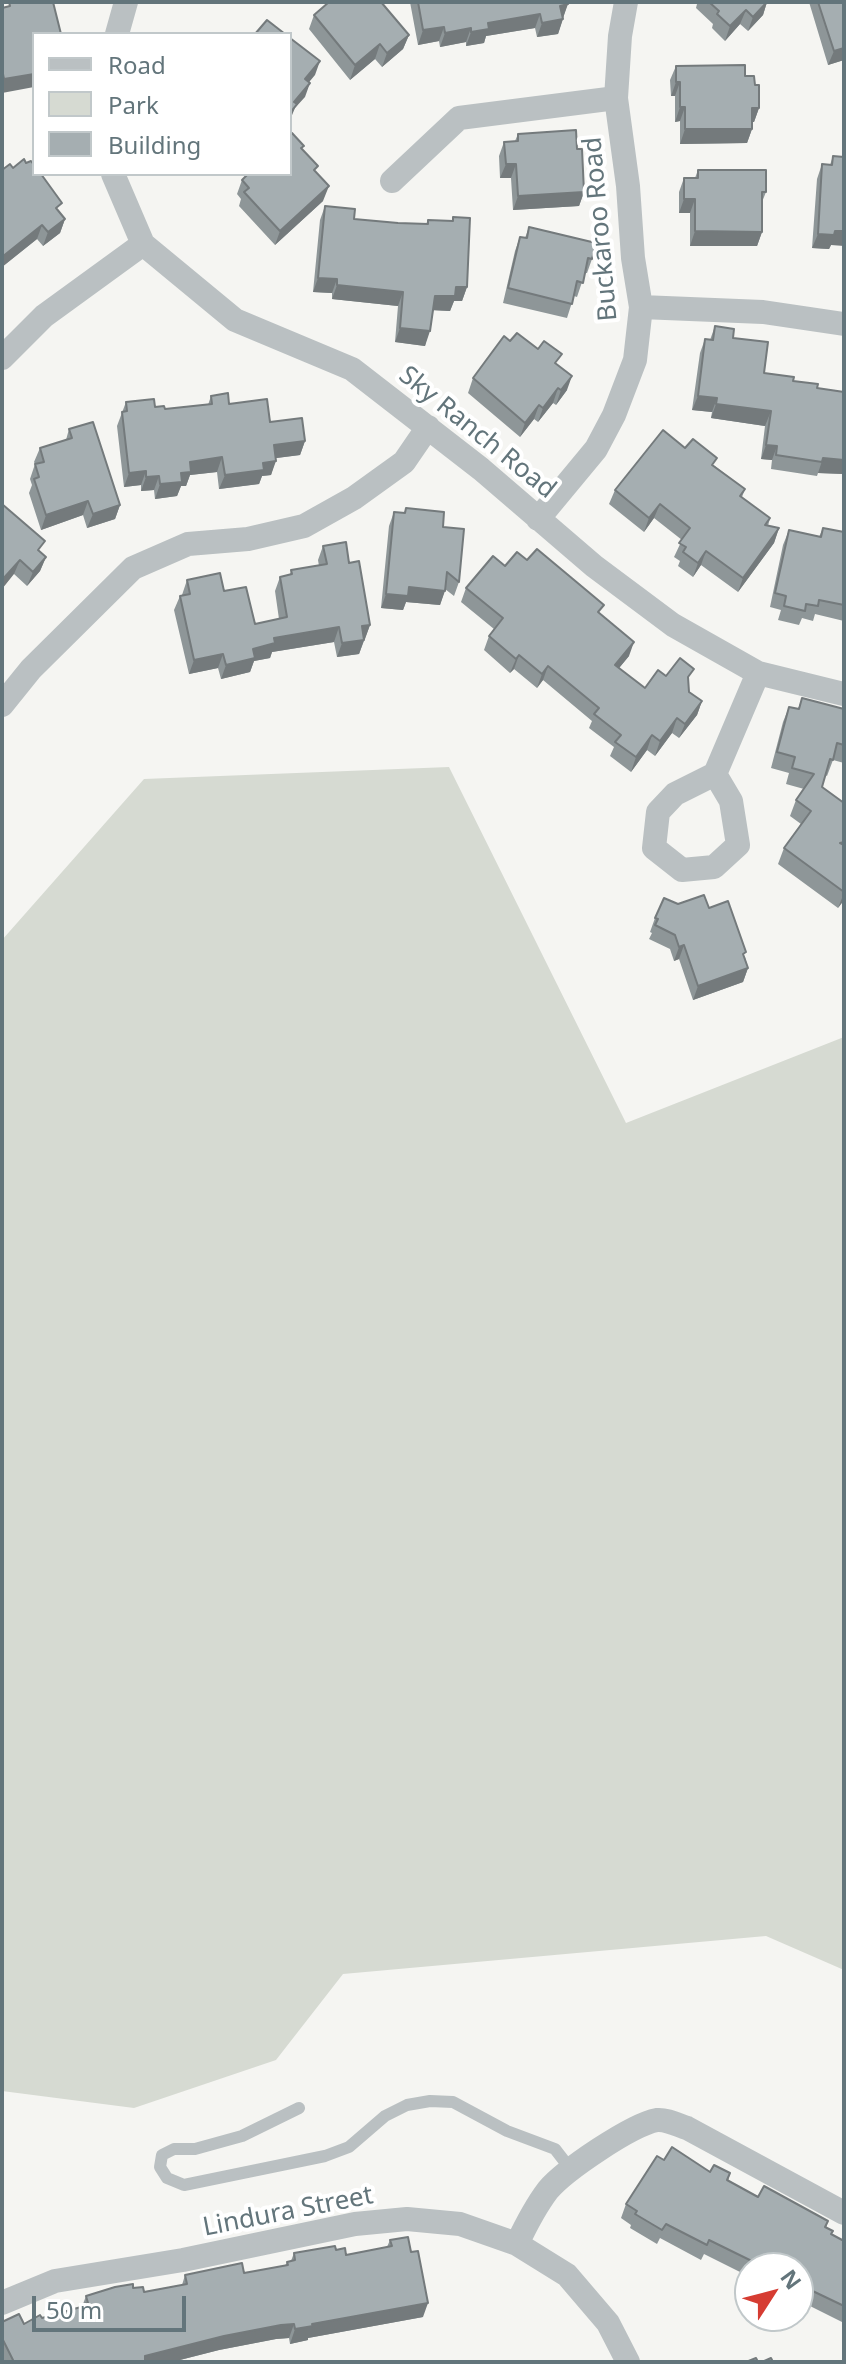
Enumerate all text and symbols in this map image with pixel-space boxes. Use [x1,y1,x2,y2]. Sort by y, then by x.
legend [32,32,292,176]
text: Road [108,48,166,81]
text: Park [108,88,159,121]
text: Building [108,128,201,161]
street label: Buckaroo Road [577,136,625,322]
street label: Sky Ranch Road [392,360,562,506]
street label: Lindura Street [200,2180,376,2244]
north arrow [734,2252,814,2332]
text: N [774,2263,809,2295]
scale bar [36,2280,190,2330]
text: 50 m [46,2293,102,2326]

